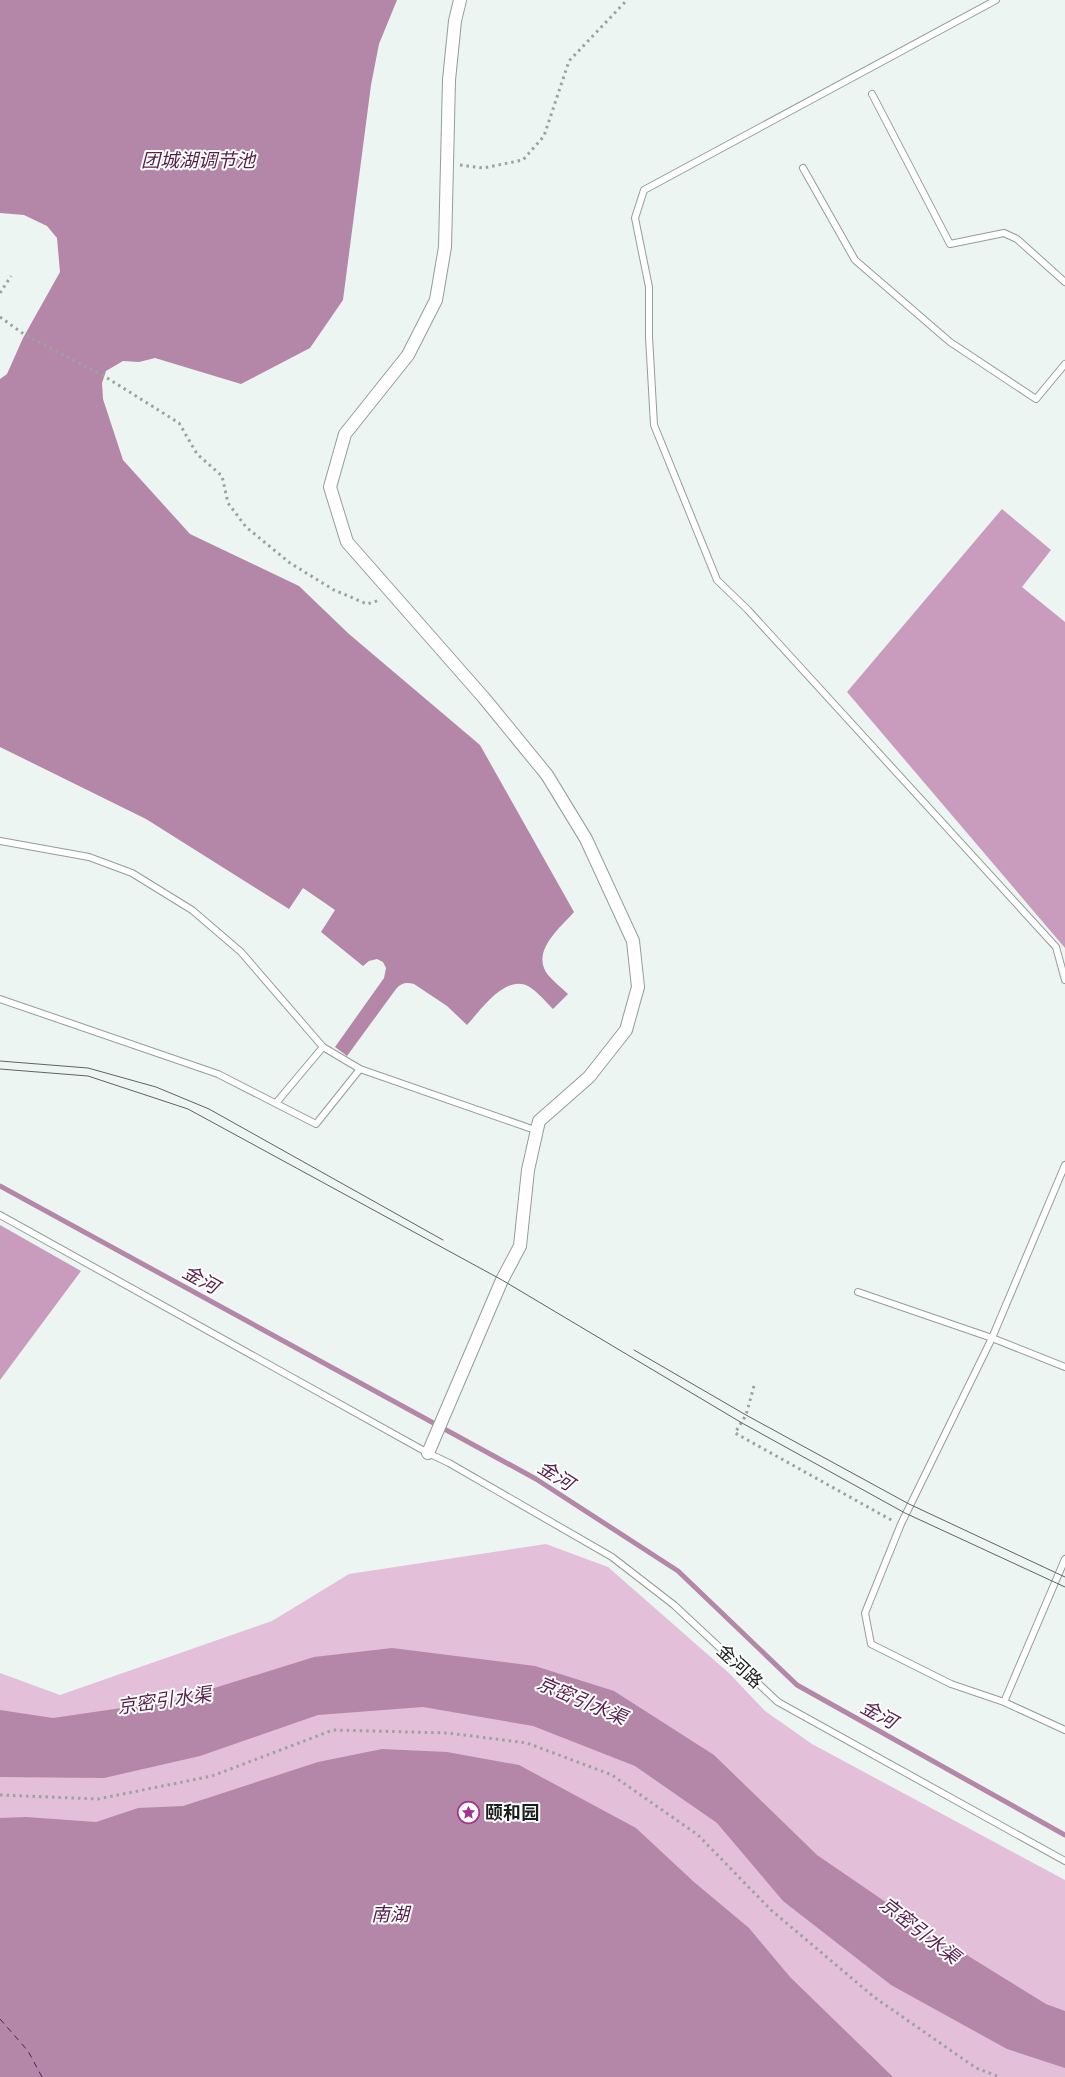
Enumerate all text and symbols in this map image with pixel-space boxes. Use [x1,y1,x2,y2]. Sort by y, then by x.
water label: 团城湖调节池 [141,148,257,172]
water label: 金河 [179,1259,227,1301]
water label: 金河 [534,1455,582,1497]
street label: 金河路 [712,1639,768,1693]
water label: 京密引水渠 [534,1670,633,1731]
water label: 京密引水渠 [115,1681,216,1718]
water label: 金河 [857,1694,905,1736]
place icon: 颐和园 [457,1800,481,1824]
place label: 颐和园 [485,1801,539,1824]
water label: 京密引水渠 [875,1891,967,1971]
water label: 南湖 [371,1902,412,1926]

